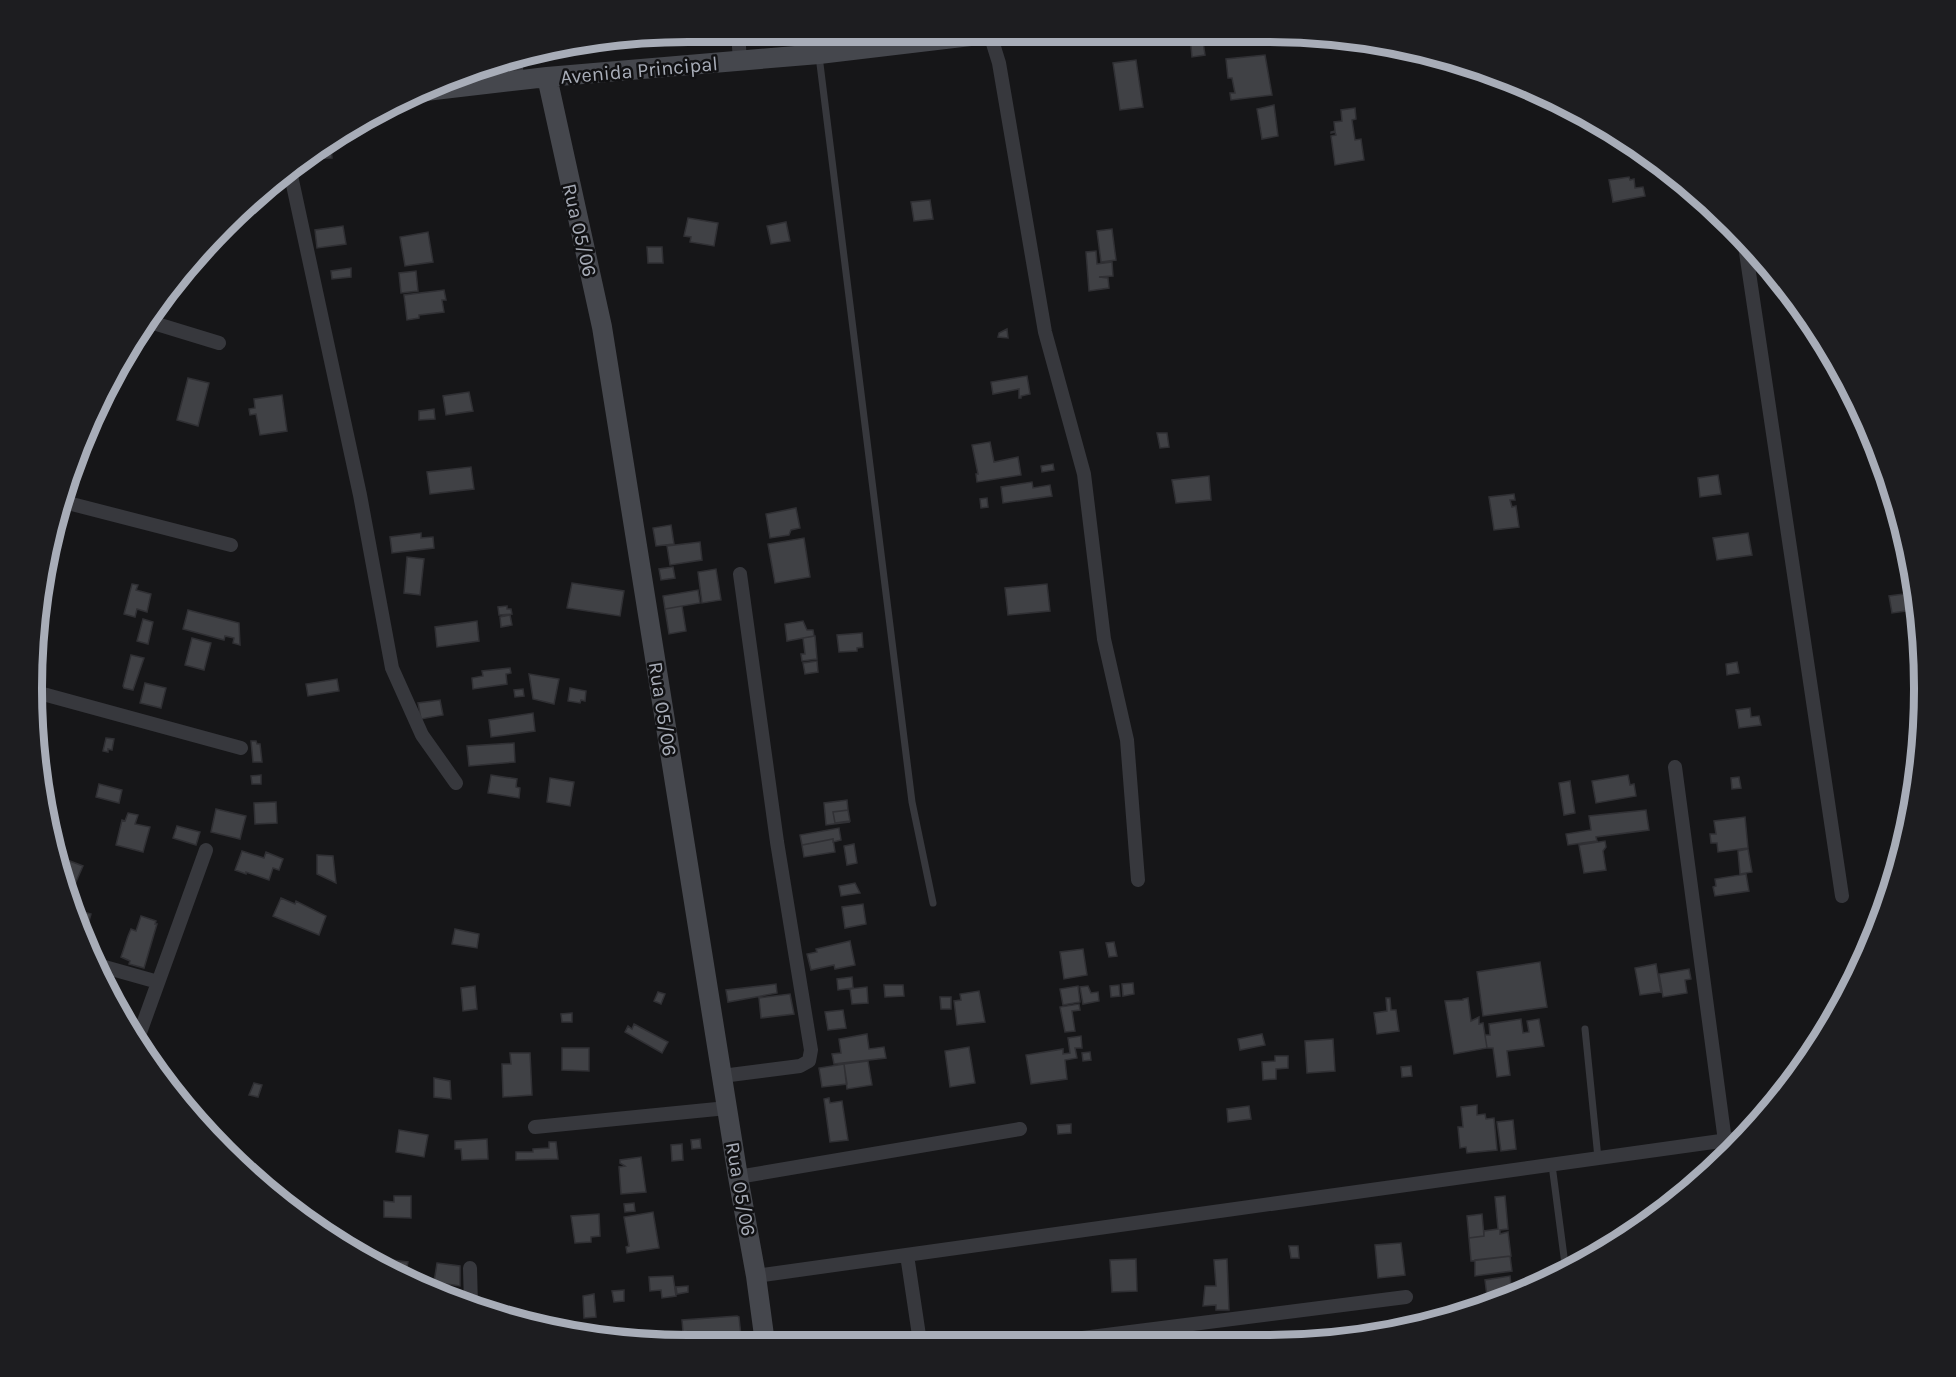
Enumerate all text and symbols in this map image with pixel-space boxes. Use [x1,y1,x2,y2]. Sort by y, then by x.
street label: Avenida Principal [559,52,719,89]
street label: Rua 05/06 [558,181,601,279]
street label: Rua 05/06 [644,660,681,758]
street label: Rua 05/06 [721,1140,760,1238]

